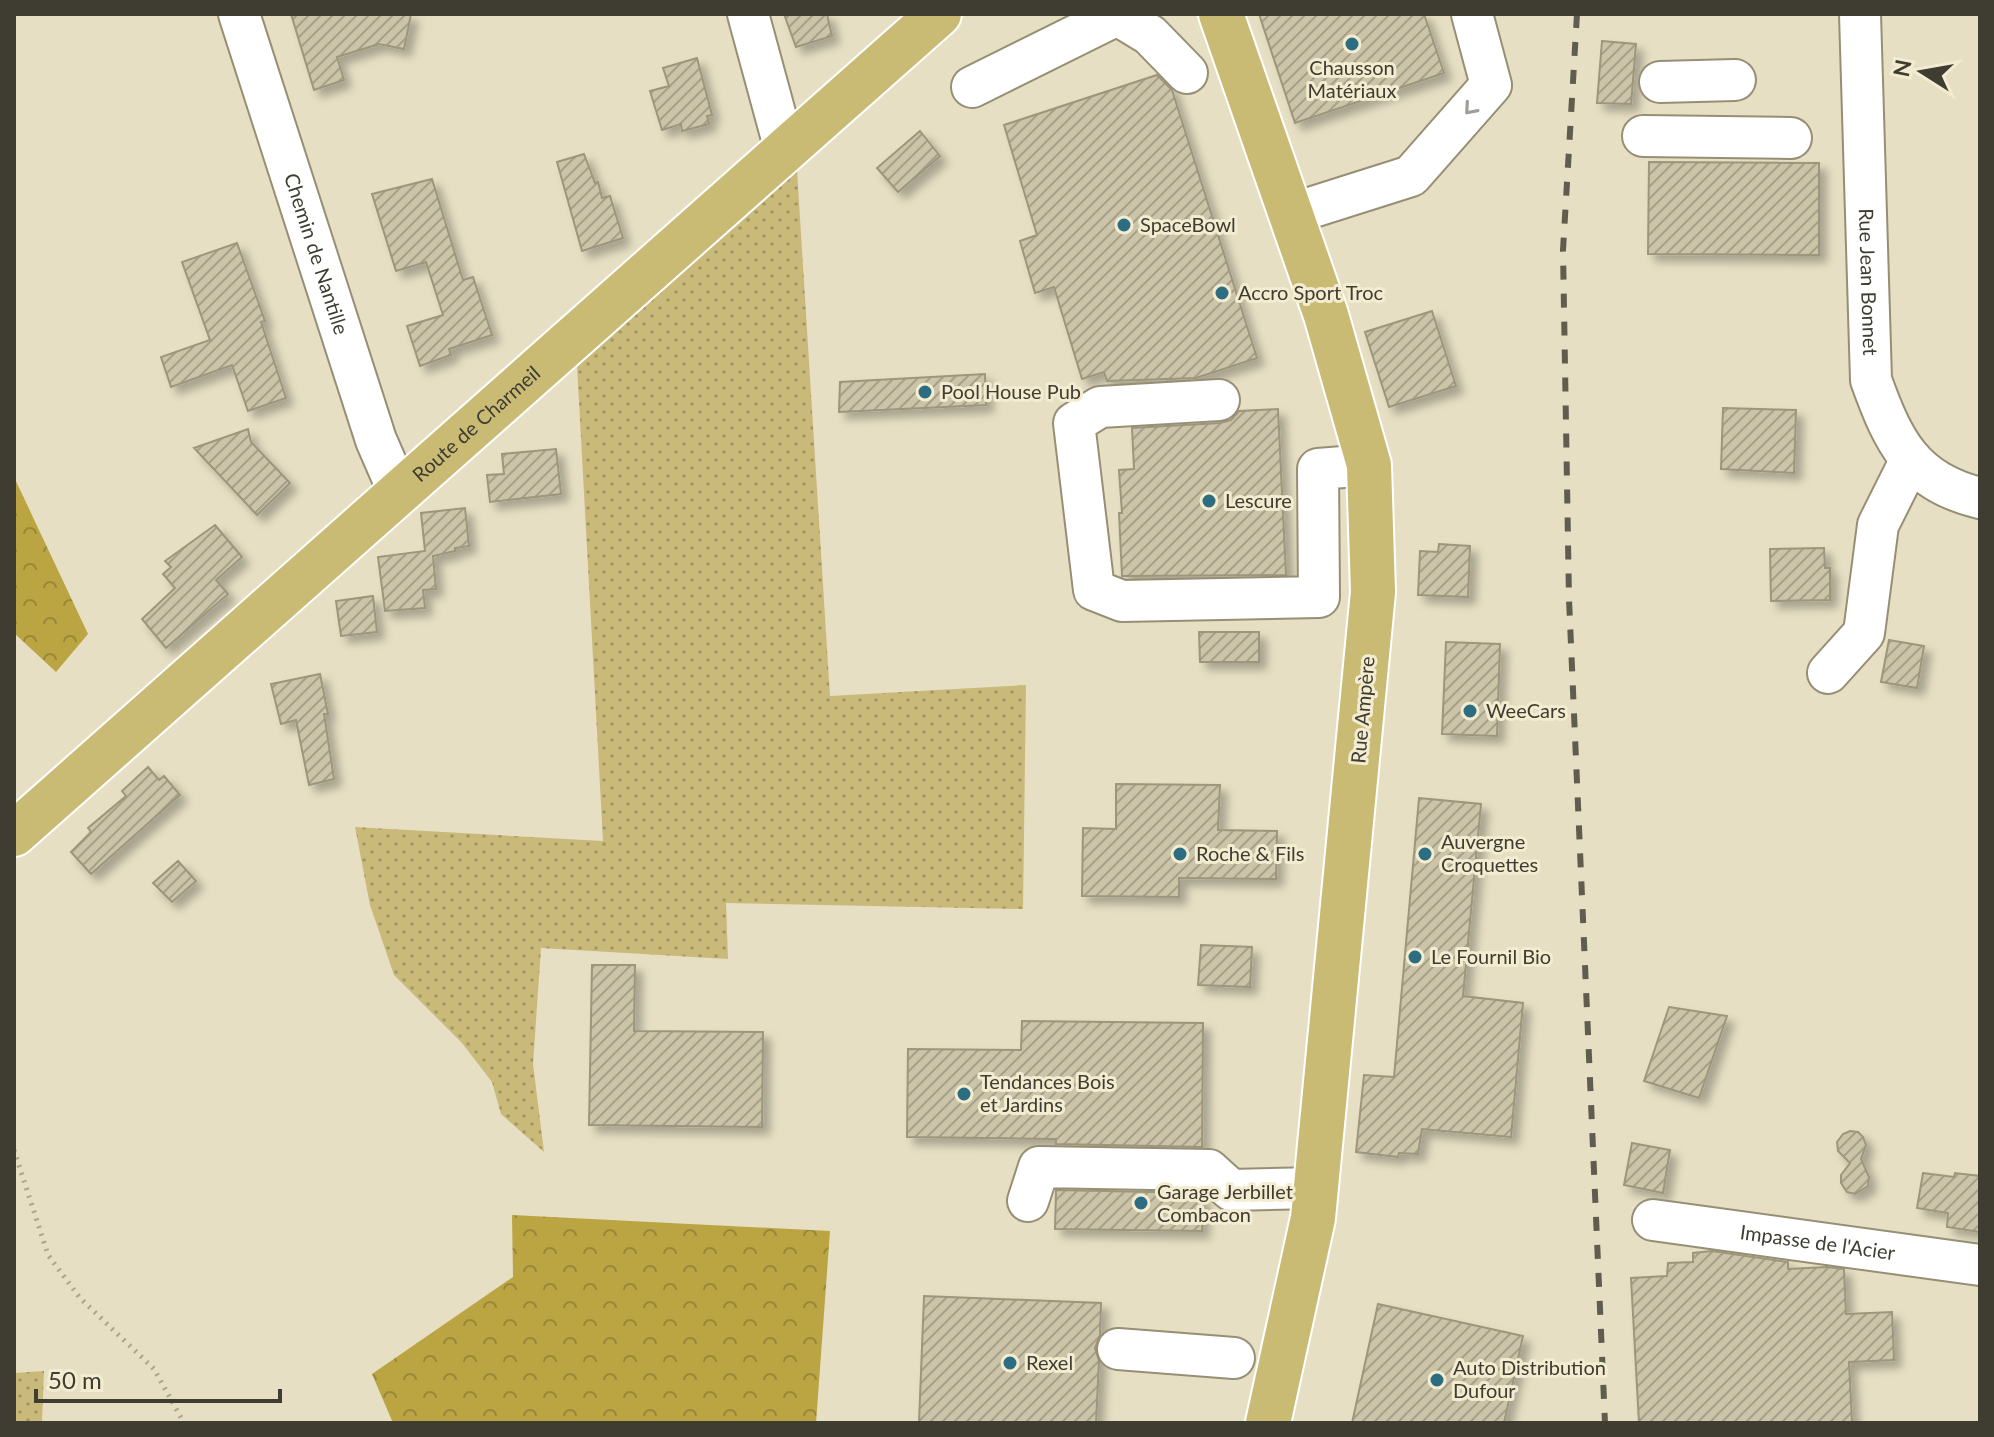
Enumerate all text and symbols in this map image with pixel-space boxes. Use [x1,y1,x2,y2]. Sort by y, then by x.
north arrow [1882,32,1962,112]
marker: Chausson Matériaux [1343,35,1361,53]
place label: Chausson Matériaux [1308,55,1396,102]
text: N [1887,57,1917,79]
one-way arrow [1465,100,1480,115]
street label: Chemin de Nantille [280,170,354,337]
street label: Rue Jean Bonnet [1855,208,1883,356]
place label: SpaceBowl [1140,212,1236,236]
marker: SpaceBowl [1115,216,1133,234]
place label: Accro Sport Troc [1238,280,1383,304]
marker: Accro Sport Troc [1213,284,1231,302]
street label: Route de Charmeil [407,360,545,486]
place label: Pool House Pub [941,379,1081,403]
marker: Pool House Pub [916,383,934,401]
place label: Lescure [1225,488,1292,512]
marker: Lescure [1200,492,1218,510]
street label: Rue Ampère [1345,655,1379,764]
place label: WeeCars [1486,698,1566,722]
marker: WeeCars [1461,702,1479,720]
place label: Auvergne Croquettes [1441,829,1538,876]
place label: Roche & Fils [1196,841,1304,865]
marker: Roche & Fils [1171,845,1189,863]
marker: Auvergne Croquettes [1416,845,1434,863]
place label: Le Fournil Bio [1431,944,1551,968]
marker: Le Fournil Bio [1406,948,1424,966]
place label: Tendances Bois et Jardins [980,1069,1115,1116]
marker: Tendances Bois et Jardins [955,1085,973,1103]
place label: Garage Jerbillet Combacon [1157,1179,1293,1226]
marker: Garage Jerbillet Combacon [1132,1194,1150,1212]
street label: Impasse de l'Acier [1739,1219,1897,1264]
place label: Rexel [1026,1350,1073,1374]
scale bar [36,1353,280,1403]
marker: Rexel [1001,1354,1019,1372]
place label: Auto Distribution Dufour [1453,1355,1606,1402]
text: 50 m [48,1365,102,1394]
marker: Auto Distribution Dufour [1428,1371,1446,1389]

